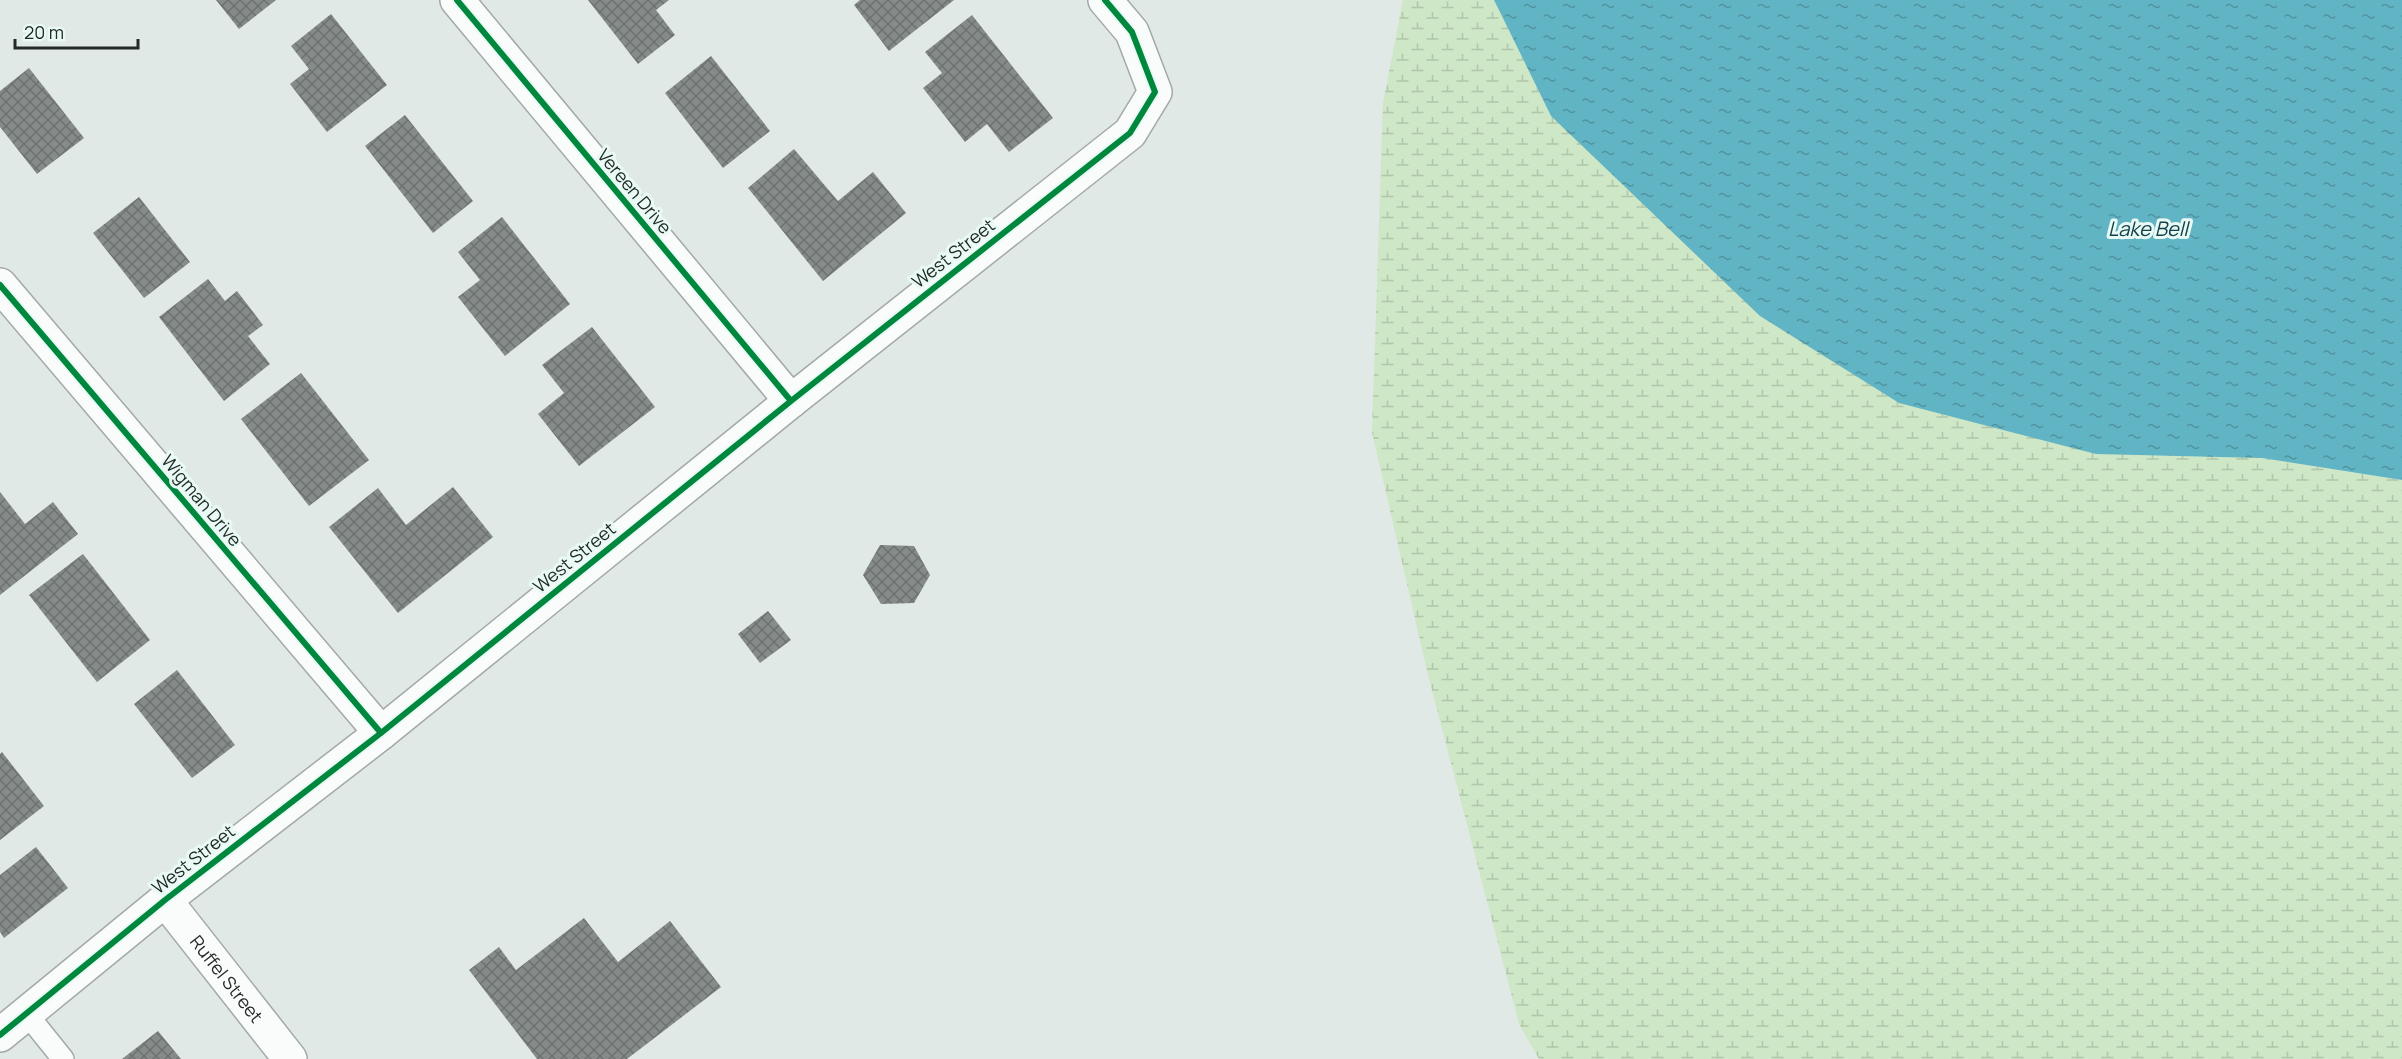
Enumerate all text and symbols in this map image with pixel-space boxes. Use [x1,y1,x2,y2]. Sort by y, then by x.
scale bar [15,12,138,50]
text: 20 m [24,20,64,44]
street label: Vereen Drive [592,144,678,238]
street label: West Street [906,213,1000,293]
water label: Lake Bell [2108,215,2190,242]
street label: Wigman Drive [156,449,248,551]
street label: West Street [528,516,620,598]
street label: West Street [146,819,240,899]
street label: Ruffel Street [185,930,269,1027]

